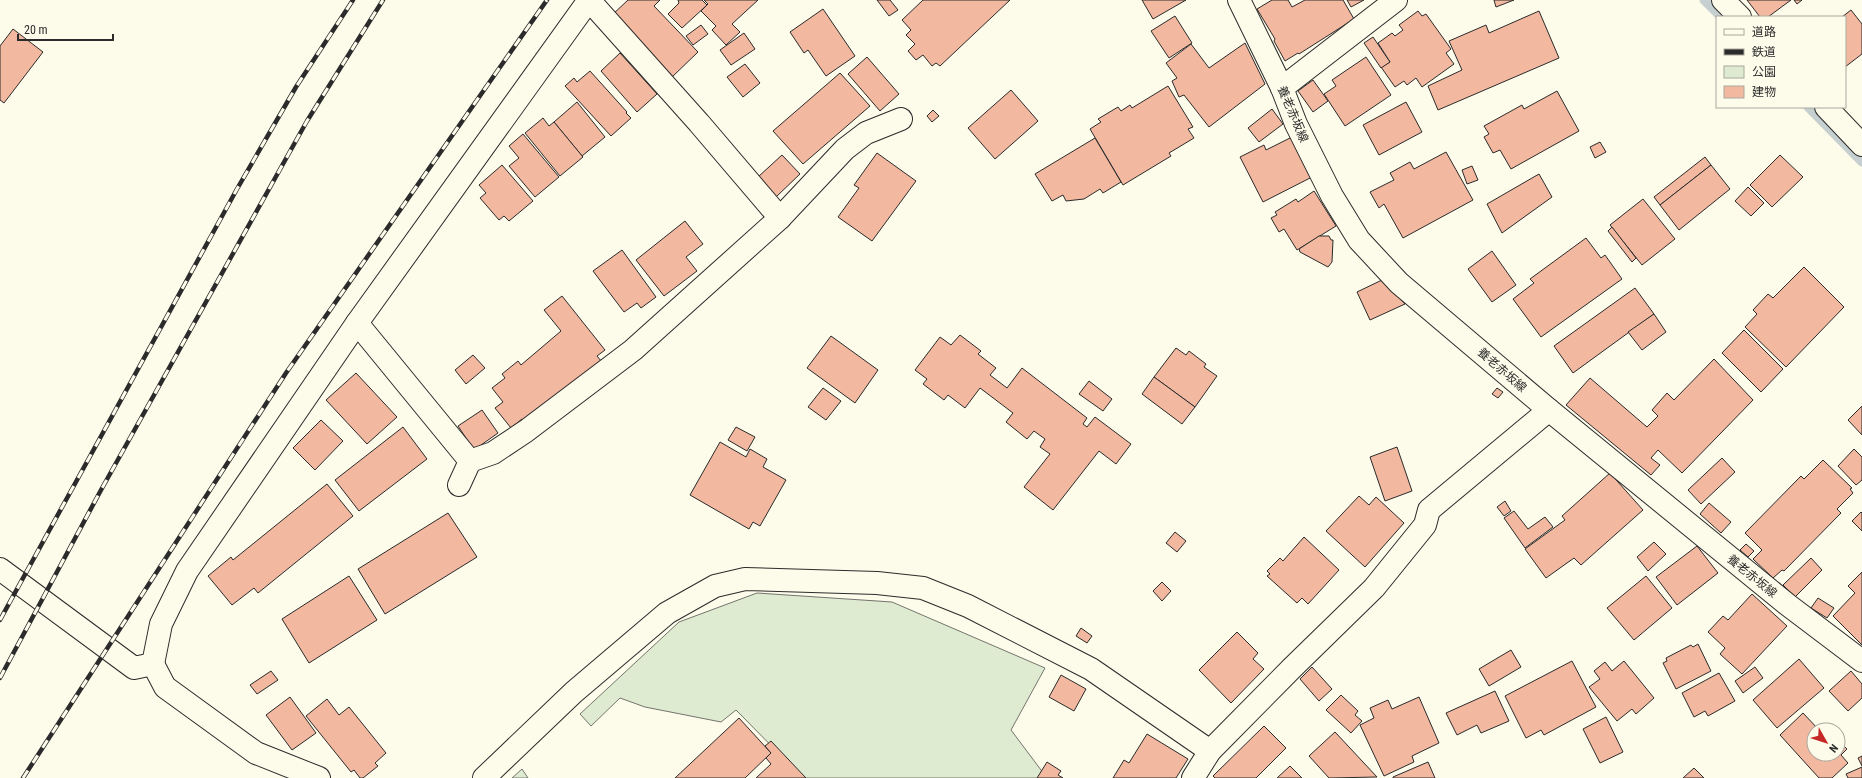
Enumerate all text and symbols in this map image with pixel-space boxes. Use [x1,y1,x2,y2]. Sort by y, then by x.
scale bar [18,16,113,42]
legend [1716,16,1846,108]
text: 20 m [24,23,48,37]
text: 道路 [1752,25,1776,39]
text: 鉄道 [1752,45,1776,59]
text: 公園 [1752,65,1776,79]
street label: 養老赤坂線 [1275,84,1311,144]
text: 建物 [1752,85,1776,99]
street label: 養老赤坂線 [1475,345,1529,395]
street label: 養老赤坂線 [1724,552,1780,600]
north arrow [1806,722,1846,762]
text: N [1826,741,1841,755]

